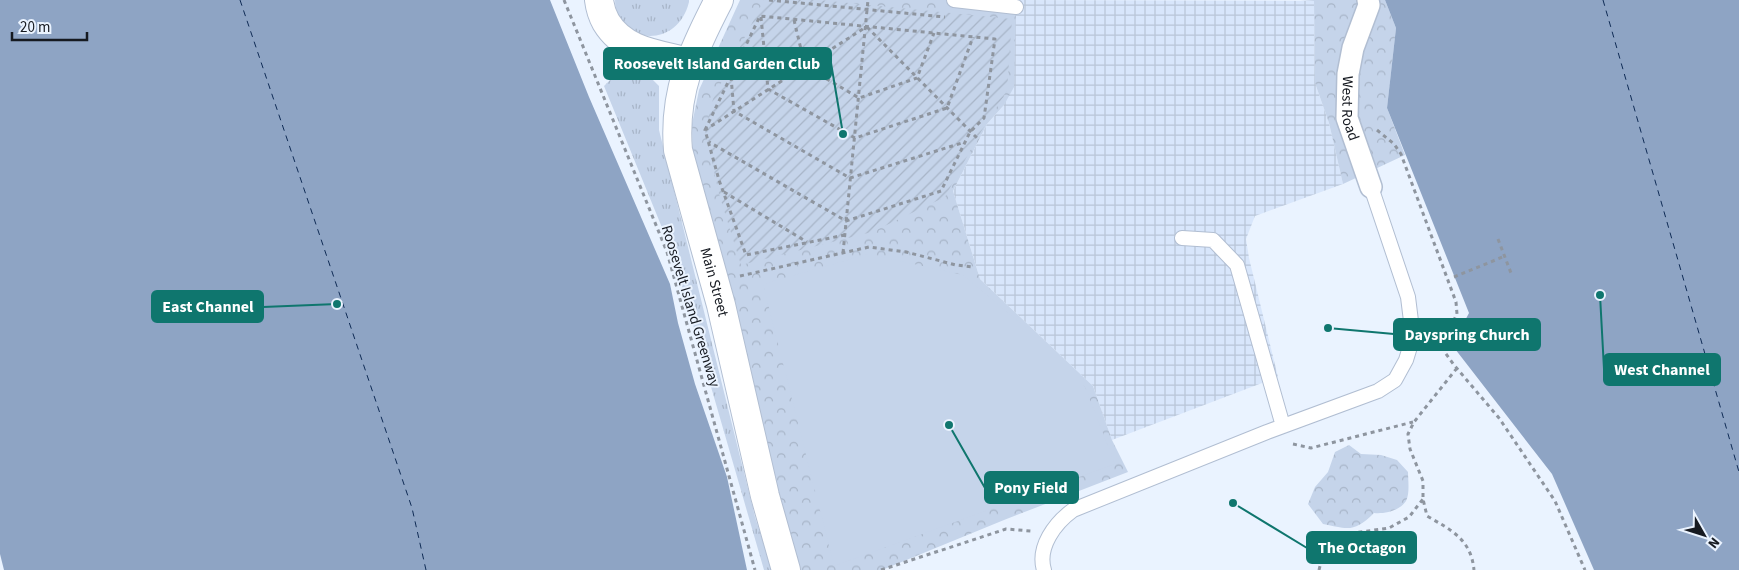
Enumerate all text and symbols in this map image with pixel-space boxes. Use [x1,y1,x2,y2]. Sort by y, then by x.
scale bar [12,10,88,42]
text: 20 m [20,17,50,38]
callout: Roosevelt Island Garden Club [604,48,831,79]
text: Roosevelt Island Garden Club [614,53,820,75]
street label: West Road [1336,76,1364,144]
street label: Roosevelt Island Greenway [656,223,725,390]
street label: Main Street [695,245,733,319]
callout: East Channel [152,291,263,322]
text: East Channel [162,296,254,318]
callout: Dayspring Church [1394,319,1540,350]
text: Dayspring Church [1404,324,1530,346]
callout: West Channel [1604,354,1720,385]
text: West Channel [1614,359,1710,381]
callout: Pony Field [985,472,1078,503]
text: Pony Field [994,477,1068,499]
north arrow [1679,510,1729,560]
callout: The Octagon [1307,532,1416,563]
text: N [1703,533,1724,552]
text: The Octagon [1318,537,1406,559]

